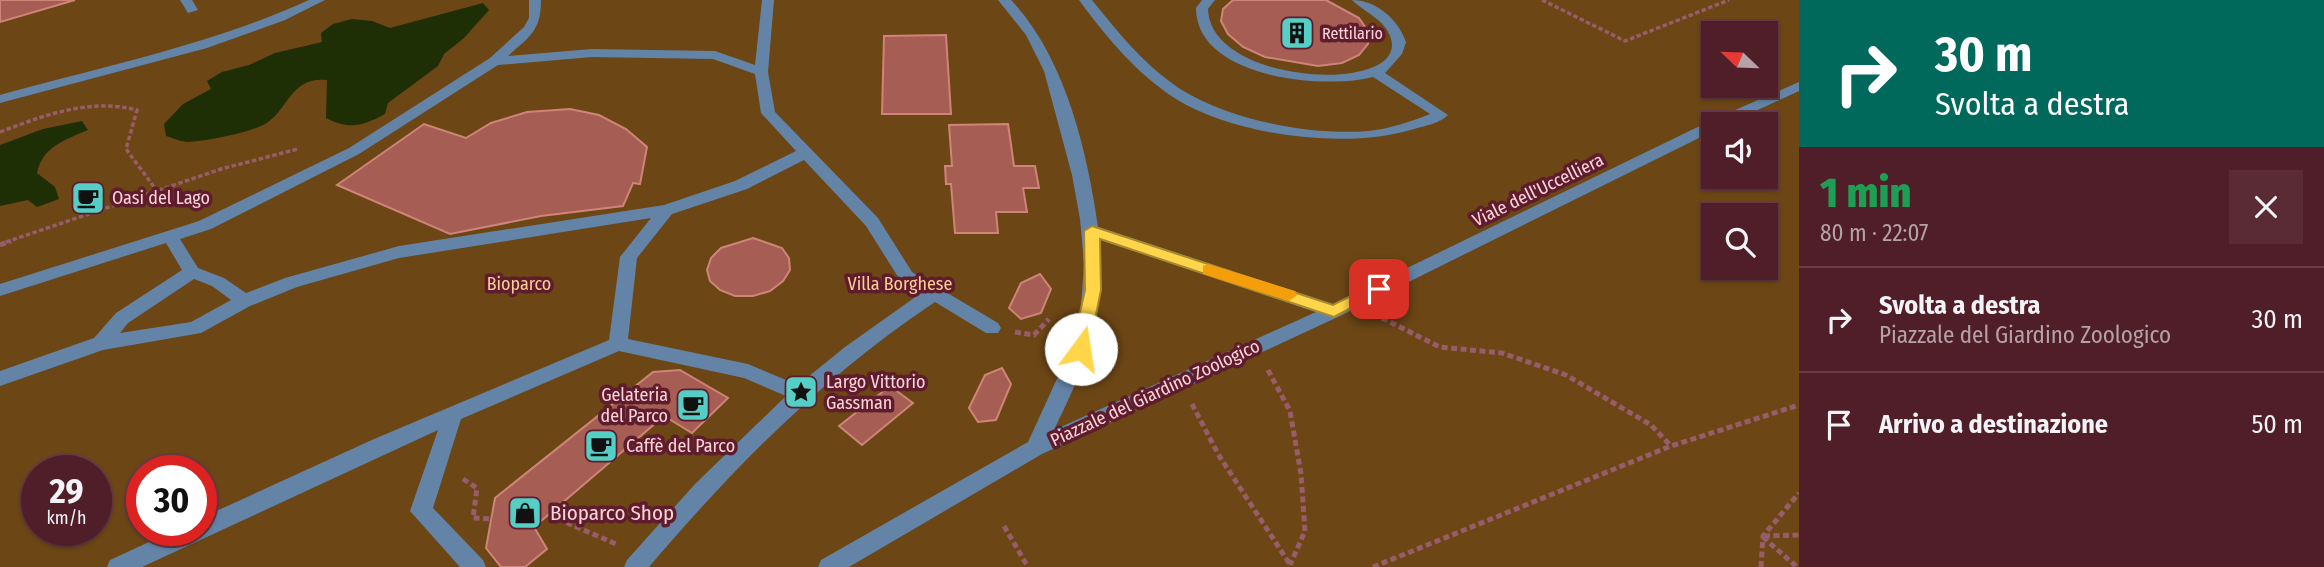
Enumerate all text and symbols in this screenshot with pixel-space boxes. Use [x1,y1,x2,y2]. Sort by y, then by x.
building icon: Rettilario [1278,14,1316,52]
north arrow [1701,21,1778,98]
map controls [1701,21,1778,280]
place label: Rettilario [1322,24,1383,43]
text: 30 m [1935,25,2033,84]
icon: right [1820,28,1911,119]
text: Svolta a destra [1935,85,2130,123]
button: sound [1701,112,1778,189]
street label: Viale dell'Uccelliera [1469,149,1607,231]
text: 1 min [1820,168,1911,218]
button: close [2229,170,2303,244]
cafe icon: Oasi del Lago [69,179,107,217]
place label: Oasi del Lago [112,187,210,209]
button: search [1701,203,1778,280]
text: 80 m · 22:07 [1820,219,1928,247]
pin [1349,259,1409,319]
icon: arrive [1360,270,1398,308]
park label: Bioparco [487,273,551,295]
park label: Villa Borghese [848,273,953,295]
text: Svolta a destra [1879,290,2040,321]
icon: right [1820,301,1858,339]
text: 30 m [2252,304,2303,335]
position arrow [1044,312,1118,386]
text: Piazzale del Giardino Zoologico [1879,321,2171,349]
street label: Piazzale del Giardino Zoologico [1047,335,1263,451]
place label: Largo Vittorio Gassman [826,371,926,414]
place icon: Largo Vittorio Gassman [782,373,820,411]
place label: Gelateria del Parco [601,384,668,427]
cafe icon: Gelateria del Parco [674,386,712,424]
icon: arrive [1820,406,1858,444]
text: Arrivo a destinazione [1879,409,2108,440]
text: 50 m [2251,409,2303,440]
cafe icon: Caffè del Parco [582,427,620,465]
place label: Caffè del Parco [626,435,735,457]
speed limit sign: 30 [126,455,217,546]
text: 29 [49,470,84,512]
shop icon: Bioparco Shop [506,494,544,532]
place label: Bioparco Shop [550,500,674,526]
text: km/h [46,507,87,529]

